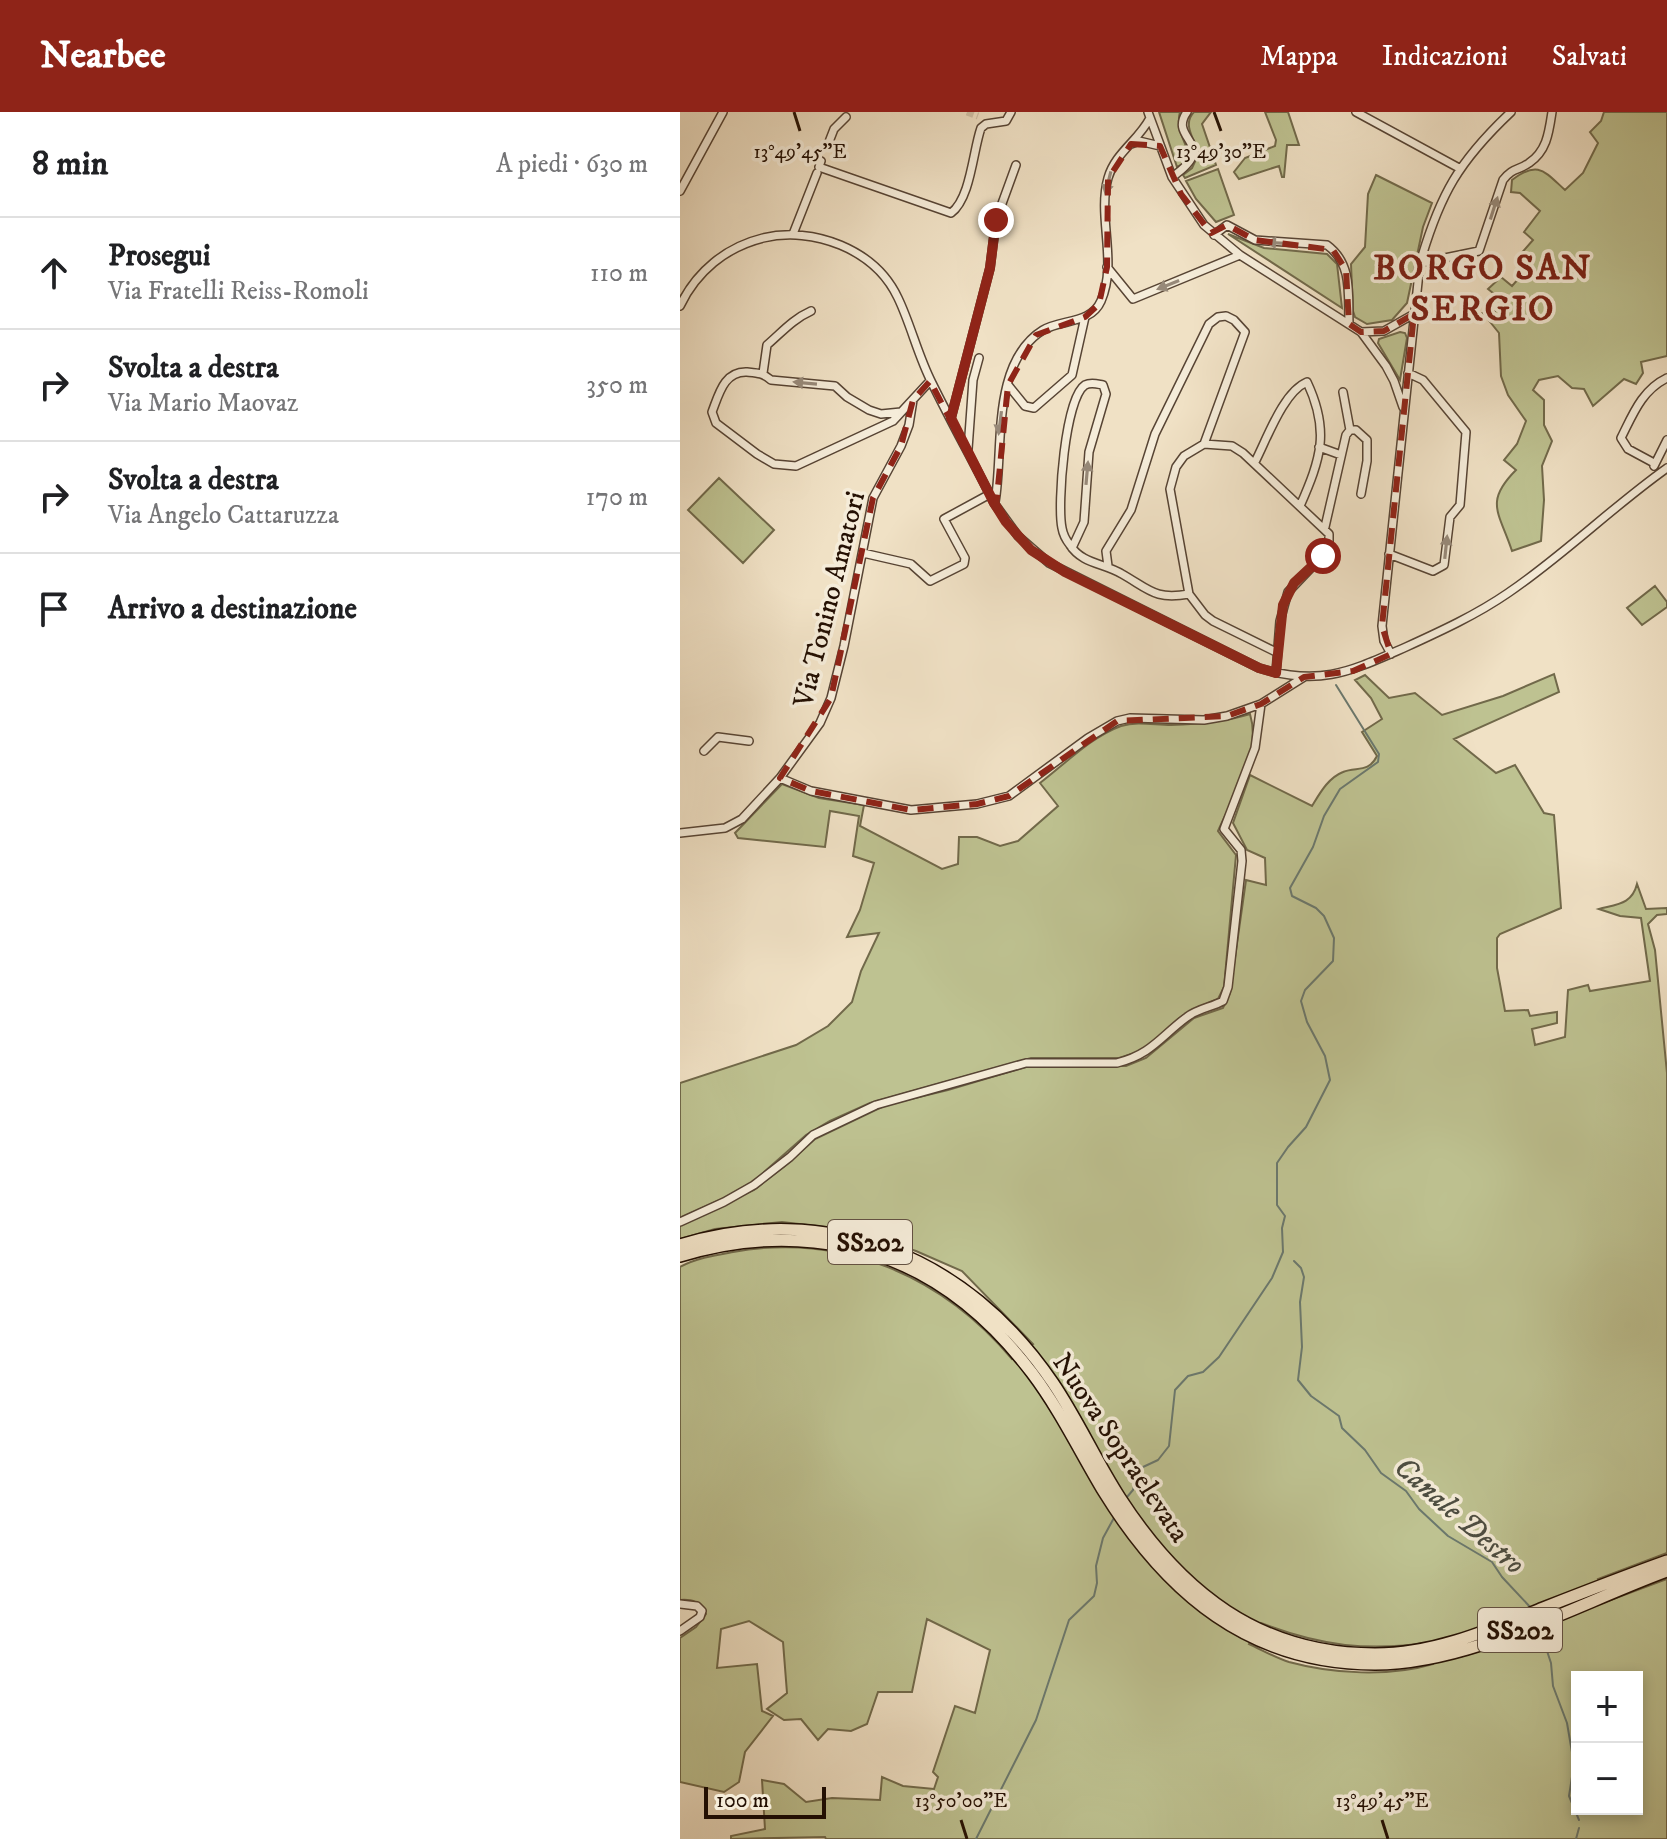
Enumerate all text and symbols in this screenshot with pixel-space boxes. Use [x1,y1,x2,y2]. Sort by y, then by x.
text: Nearbee [40,32,166,80]
text: Mappa [1260,39,1338,74]
text: Indicazioni [1382,39,1508,74]
text: Salvati [1552,39,1627,74]
text: 13°49'45"E [753,140,847,165]
text: 13°49'30"E [1176,140,1266,165]
text: 8 min [32,143,108,185]
text: A piedi · 630 m [496,148,648,181]
one-way arrow [1102,170,1114,195]
one-way arrow [1488,195,1501,219]
route end [978,202,1014,238]
one-way arrow [1265,236,1290,249]
text: Prosegui [108,238,210,275]
district label: BORGO SAN SERGIO [1373,246,1593,332]
icon: ahead [32,251,76,295]
text: 110 m [590,257,648,290]
text: Via Fratelli Reiss-Romoli [108,275,369,308]
one-way arrow [1156,278,1180,291]
text: Svolta a destra [108,350,279,387]
icon: right [32,363,76,407]
text: 350 m [586,369,648,402]
one-way arrow [792,376,817,389]
text: Via Mario Maovaz [108,387,298,420]
one-way arrow [994,410,1007,435]
one-way arrow [1081,460,1094,485]
text: Svolta a destra [108,462,279,499]
icon: right [32,475,76,519]
text: 170 m [586,481,648,514]
street label: Via Tonino Amatori [785,488,873,712]
text: Via Angelo Cattaruzza [108,499,339,532]
one-way arrow [1439,534,1452,559]
route start [1305,538,1341,574]
icon: arrive [32,587,76,631]
text: Arrivo a destinazione [108,591,357,628]
road number: SS202 [828,1220,912,1264]
street label: Nuova Sopraelevata [1044,1346,1197,1549]
water label: Canale Destro [1386,1449,1532,1583]
road number: SS202 [1478,1608,1562,1652]
map controls [1571,1671,1643,1815]
button: + [1571,1671,1643,1743]
button: − [1571,1743,1643,1815]
scale bar [704,1783,826,1819]
text: 100 m [716,1787,769,1814]
text: 13°50'00"E [915,1789,1007,1814]
text: 13°49'45"E [1335,1789,1429,1814]

